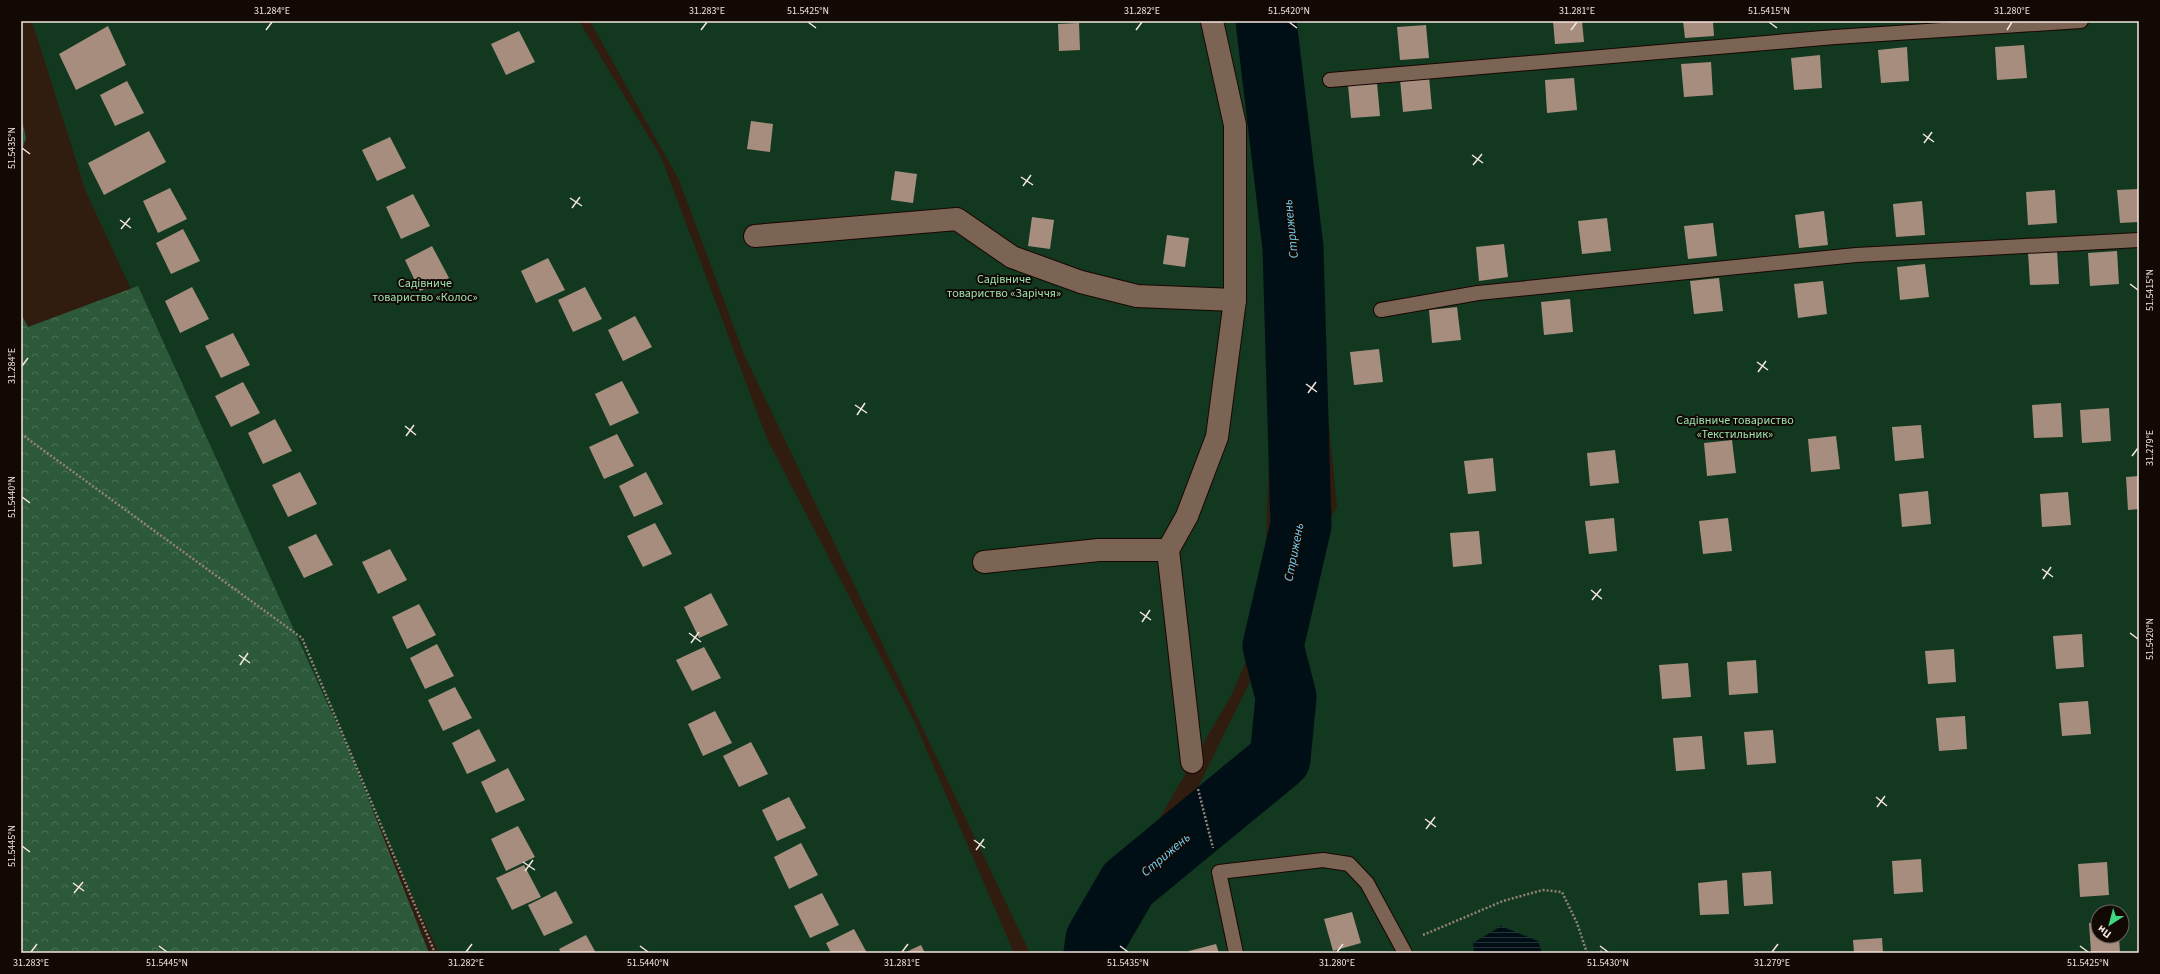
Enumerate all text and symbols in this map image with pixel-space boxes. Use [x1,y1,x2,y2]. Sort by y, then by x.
text: 31.284°E [254,4,290,18]
text: 31.283°E [689,4,725,18]
text: 51.5425°N [787,4,829,18]
text: 31.282°E [1124,4,1160,18]
text: 51.5420°N [1268,4,1310,18]
text: 31.281°E [1559,4,1595,18]
text: 51.5415°N [1748,4,1790,18]
text: 31.280°E [1994,4,2030,18]
text: 51.5435°N [5,127,19,169]
water label: Стрижень [1279,198,1303,259]
text: 51.5415°N [2143,269,2157,311]
park label: Садівниче товариство «Заріччя» [947,271,1061,302]
park label: Садівниче товариство «Колос» [372,275,478,306]
text: 31.284°E [5,348,19,384]
park label: Садівниче товариство «Текстильник» [1676,412,1794,443]
text: 31.279°E [2143,430,2157,466]
text: 51.5440°N [5,476,19,518]
water label: Стрижень [1279,521,1308,583]
text: 51.5420°N [2143,618,2157,660]
text: 51.5445°N [5,825,19,867]
water label: Стрижень [1137,829,1194,881]
north arrow [2090,904,2130,944]
text: Пн [2094,922,2114,942]
text: 31.283°E [13,956,49,970]
text: 51.5445°N [146,956,188,970]
text: 31.282°E [448,956,484,970]
text: 51.5440°N [627,956,669,970]
text: 31.281°E [884,956,920,970]
text: 51.5435°N [1107,956,1149,970]
text: 31.280°E [1319,956,1355,970]
text: 51.5430°N [1587,956,1629,970]
text: 31.279°E [1754,956,1790,970]
text: 51.5425°N [2067,956,2109,970]

